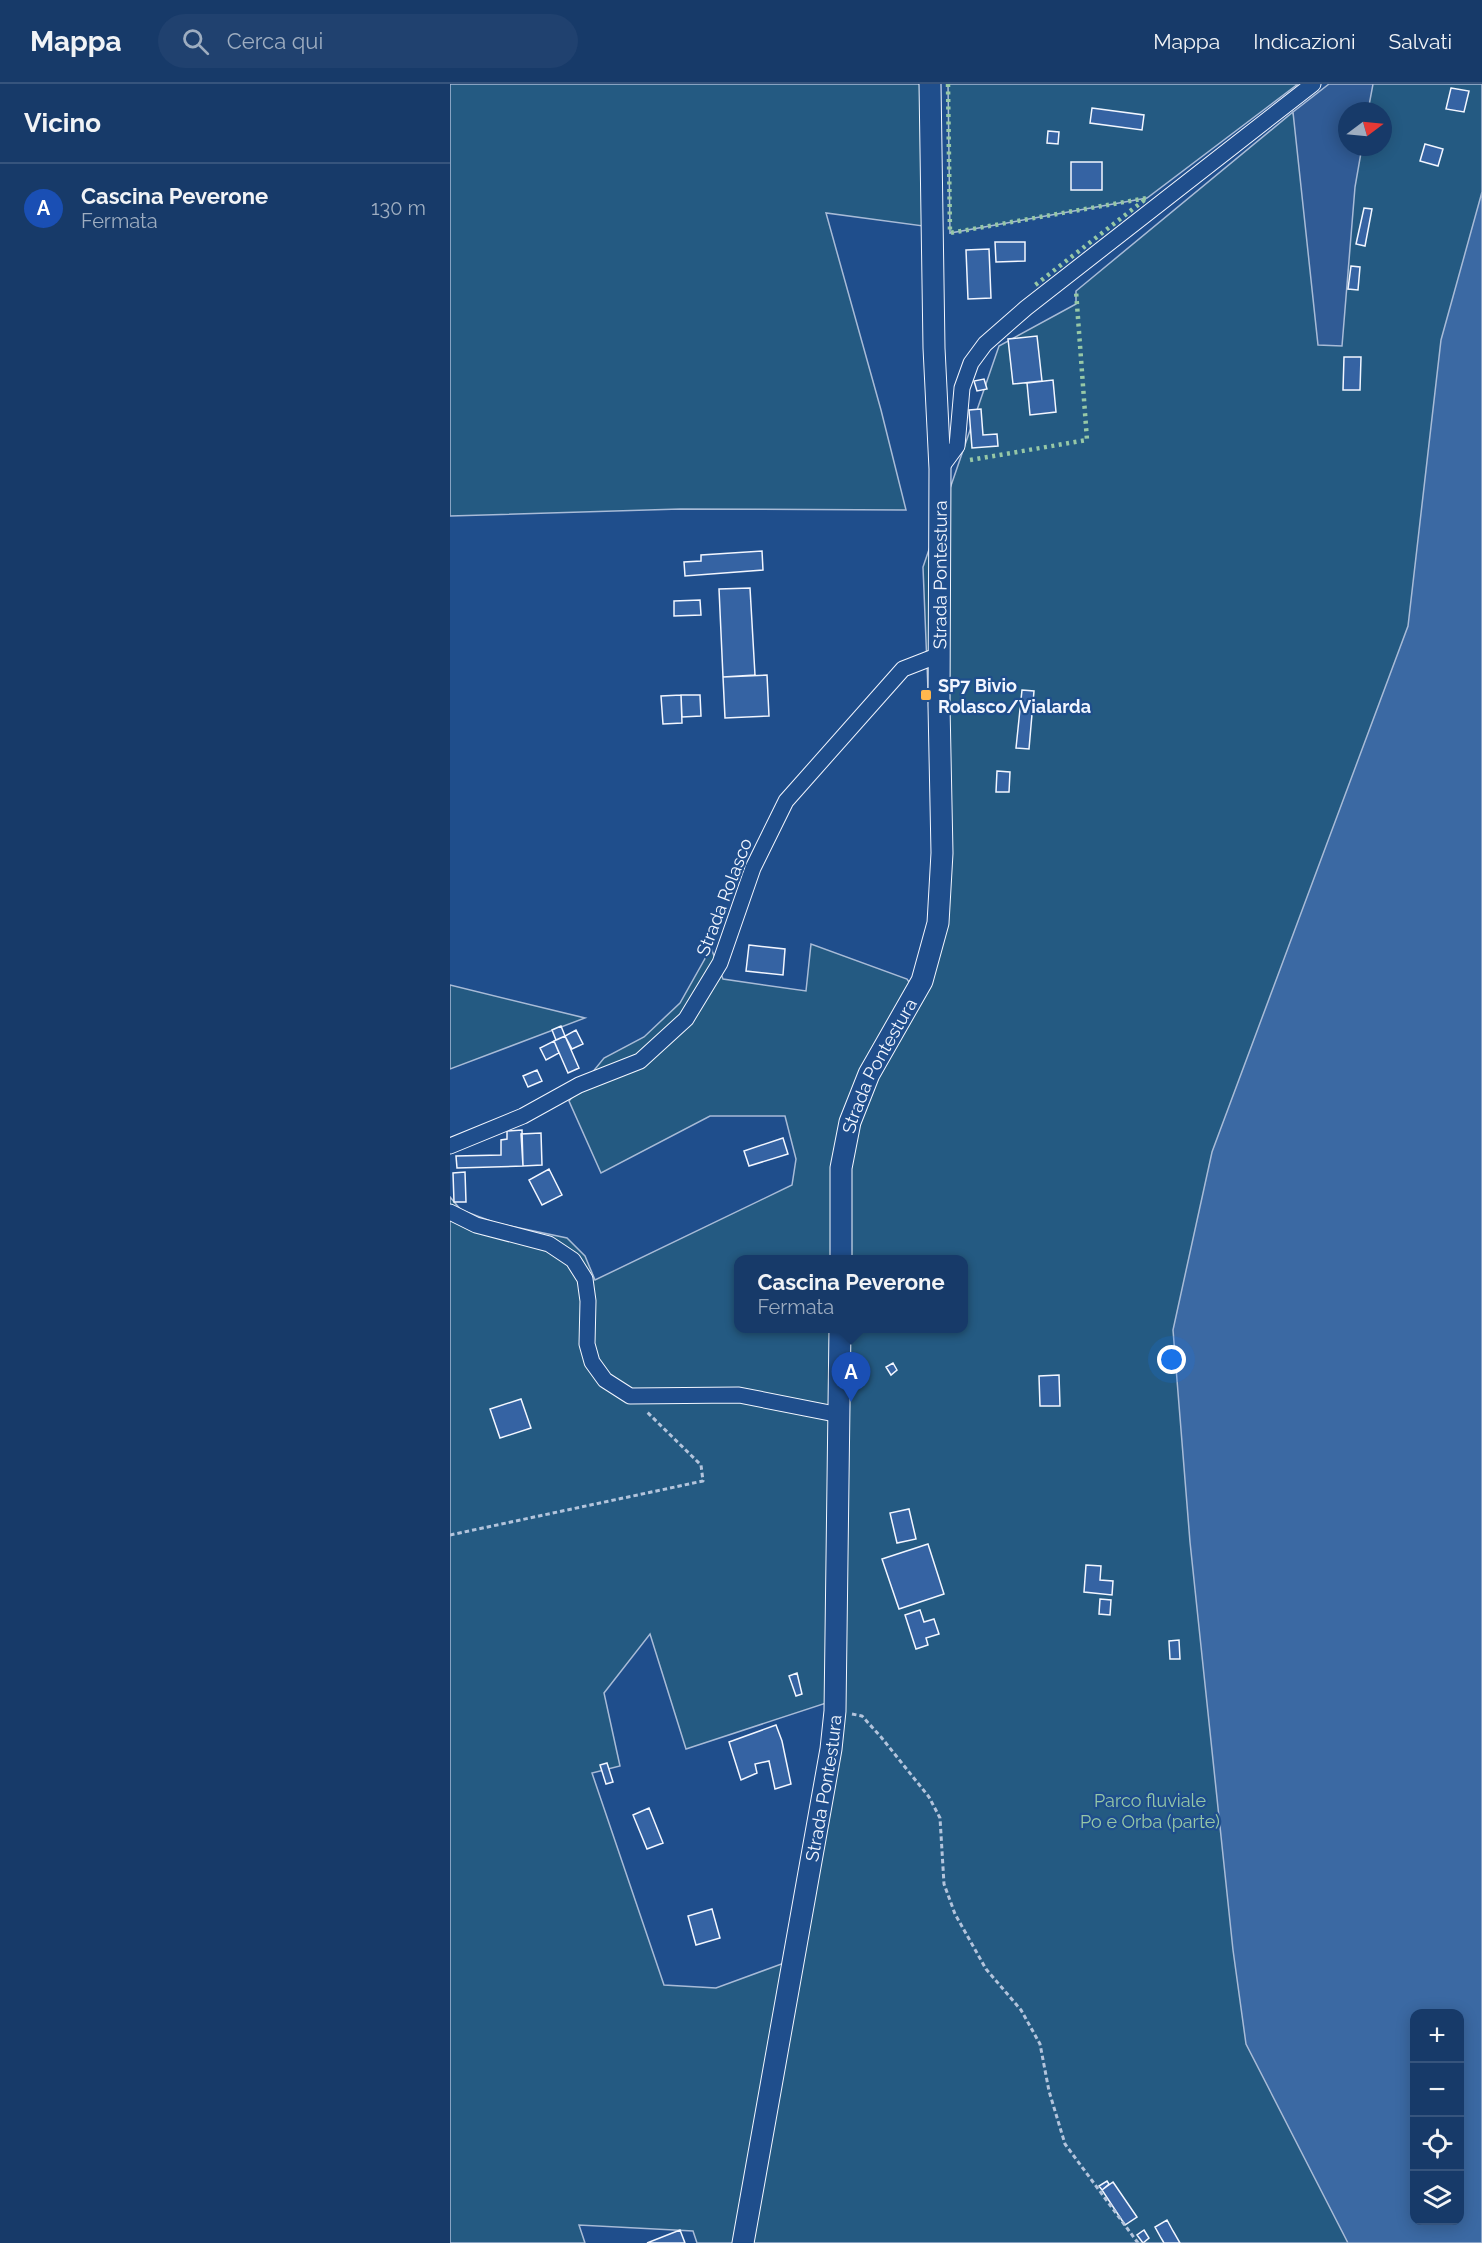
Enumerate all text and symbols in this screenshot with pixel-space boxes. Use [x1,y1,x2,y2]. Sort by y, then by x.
search box [158,14,578,68]
text: Mappa [30,25,122,58]
icon: search [179,25,212,58]
text: Cerca qui [227,28,323,54]
text: Mappa [1153,29,1220,54]
text: Indicazioni [1253,29,1356,54]
text: Salvati [1389,29,1452,54]
north arrow [1338,102,1392,156]
text: Vicino [24,108,101,138]
text: Cascina Peverone [81,183,268,209]
text: A [37,196,50,220]
text: 130 m [371,196,426,220]
text: Fermata [81,209,158,233]
street label: Strada Pontestura [929,500,950,649]
place label: SP7 Bivio Rolasco/Vialarda [938,675,1091,717]
marker: SP7 Bivio Rolasco/Vialarda [919,688,933,702]
street label: Strada Rolasco [692,835,756,959]
street label: Strada Pontestura [838,994,921,1135]
popup [734,1255,968,1333]
text: Cascina Peverone [757,1269,945,1295]
text: Fermata [757,1295,834,1319]
your location [1157,1345,1186,1374]
pin: A [832,1352,870,1402]
street label: Strada Pontestura [801,1714,845,1863]
park label: Parco fluviale Po e Orba (parte) [1080,1790,1220,1832]
map controls [1410,2009,1464,2225]
button: + [1410,2009,1464,2063]
button: − [1410,2063,1464,2117]
button: locate [1410,2117,1464,2171]
button: layers [1410,2171,1464,2225]

